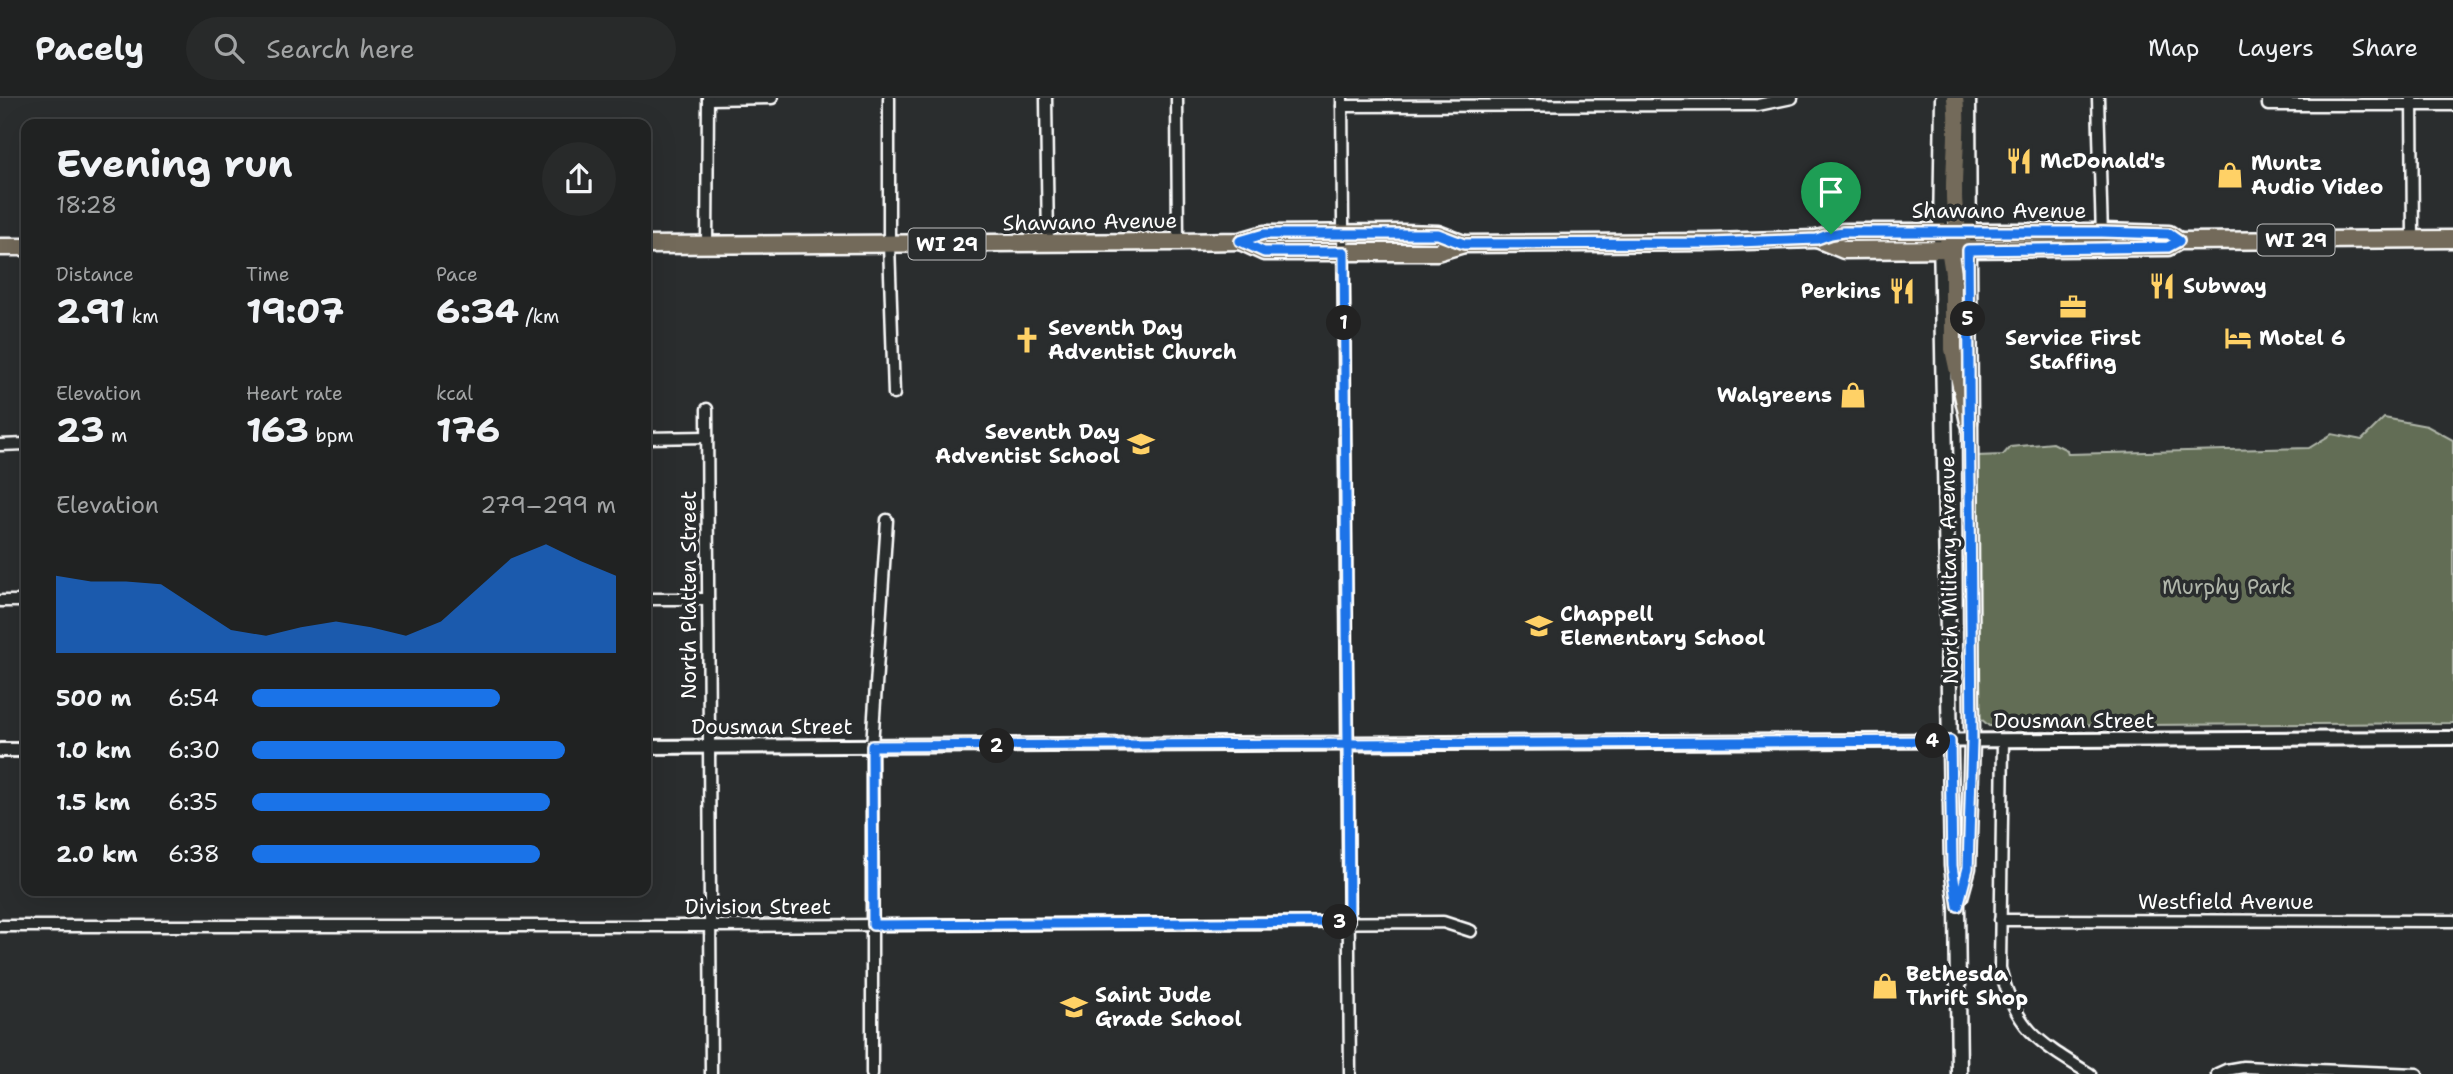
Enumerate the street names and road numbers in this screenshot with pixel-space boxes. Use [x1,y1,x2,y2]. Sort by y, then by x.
street label: Shawano Avenue [1912,197,2086,225]
street label: Shawano Avenue [1002,206,1178,238]
road number: WI 29 [2258,224,2334,256]
road number: WI 29 [908,228,986,260]
street label: North Military Avenue [1933,455,1965,685]
street label: North Platten Street [675,491,703,699]
street label: Dousman Street [1993,707,2155,735]
street label: Dousman Street [691,713,853,741]
street label: Westfield Avenue [2138,888,2314,916]
street label: Division Street [685,893,831,921]

